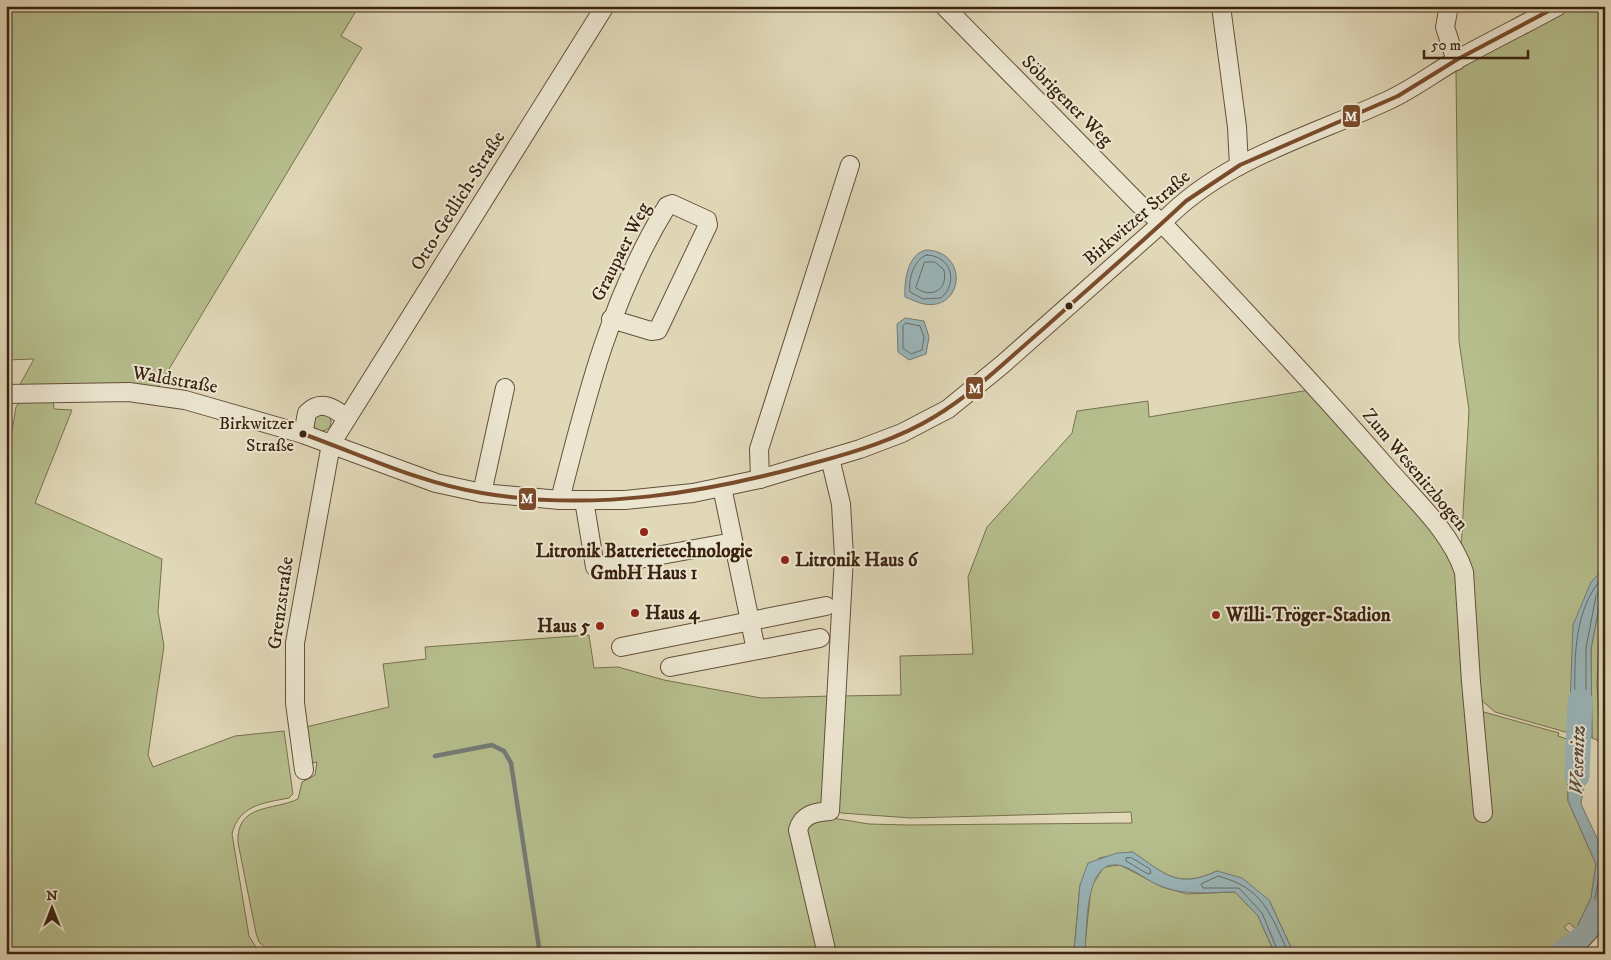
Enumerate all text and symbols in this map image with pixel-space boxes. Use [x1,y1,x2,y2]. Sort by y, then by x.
scale bar [1424,28,1527,60]
text: 50 m [1431,36,1461,55]
street label: Söbrigener Weg [1017,51,1118,152]
line badge: M [1342,104,1361,128]
text: M [1345,108,1358,126]
street label: Otto-Gedlich-Straße [406,127,510,275]
street label: Birkwitzer Straße [1079,165,1195,271]
street label: Graupaer Weg [586,198,656,305]
unlabelled marker [1064,301,1074,311]
street label: Waldstraße [129,361,220,399]
line badge: M [965,376,984,400]
text: M [969,380,982,398]
street label: Zum Wesenitzbogen [1357,404,1473,536]
place label: Birkwitzer Straße [219,413,294,457]
marker: Birkwitzer Straße [298,429,308,439]
line badge: M [518,487,537,511]
text: M [521,490,534,508]
marker: Litronik Batterietechnologie GmbH Haus 1 [638,526,650,538]
place label: Litronik Batterietechnologie GmbH Haus 1 [535,540,753,585]
place label: Litronik Haus 6 [795,549,919,572]
marker: Litronik Haus 6 [779,554,791,566]
street label: Grenzstraße [263,555,299,651]
place label: Haus 4 [645,602,701,625]
place label: Willi-Tröger-Stadion [1225,604,1392,627]
marker: Haus 4 [629,607,641,619]
marker: Willi-Tröger-Stadion [1210,609,1222,621]
place label: Haus 5 [537,615,591,638]
marker: Haus 5 [594,620,606,632]
water label: Wesenitz [1564,725,1592,795]
north arrow [28,882,78,932]
text: N [46,887,58,905]

